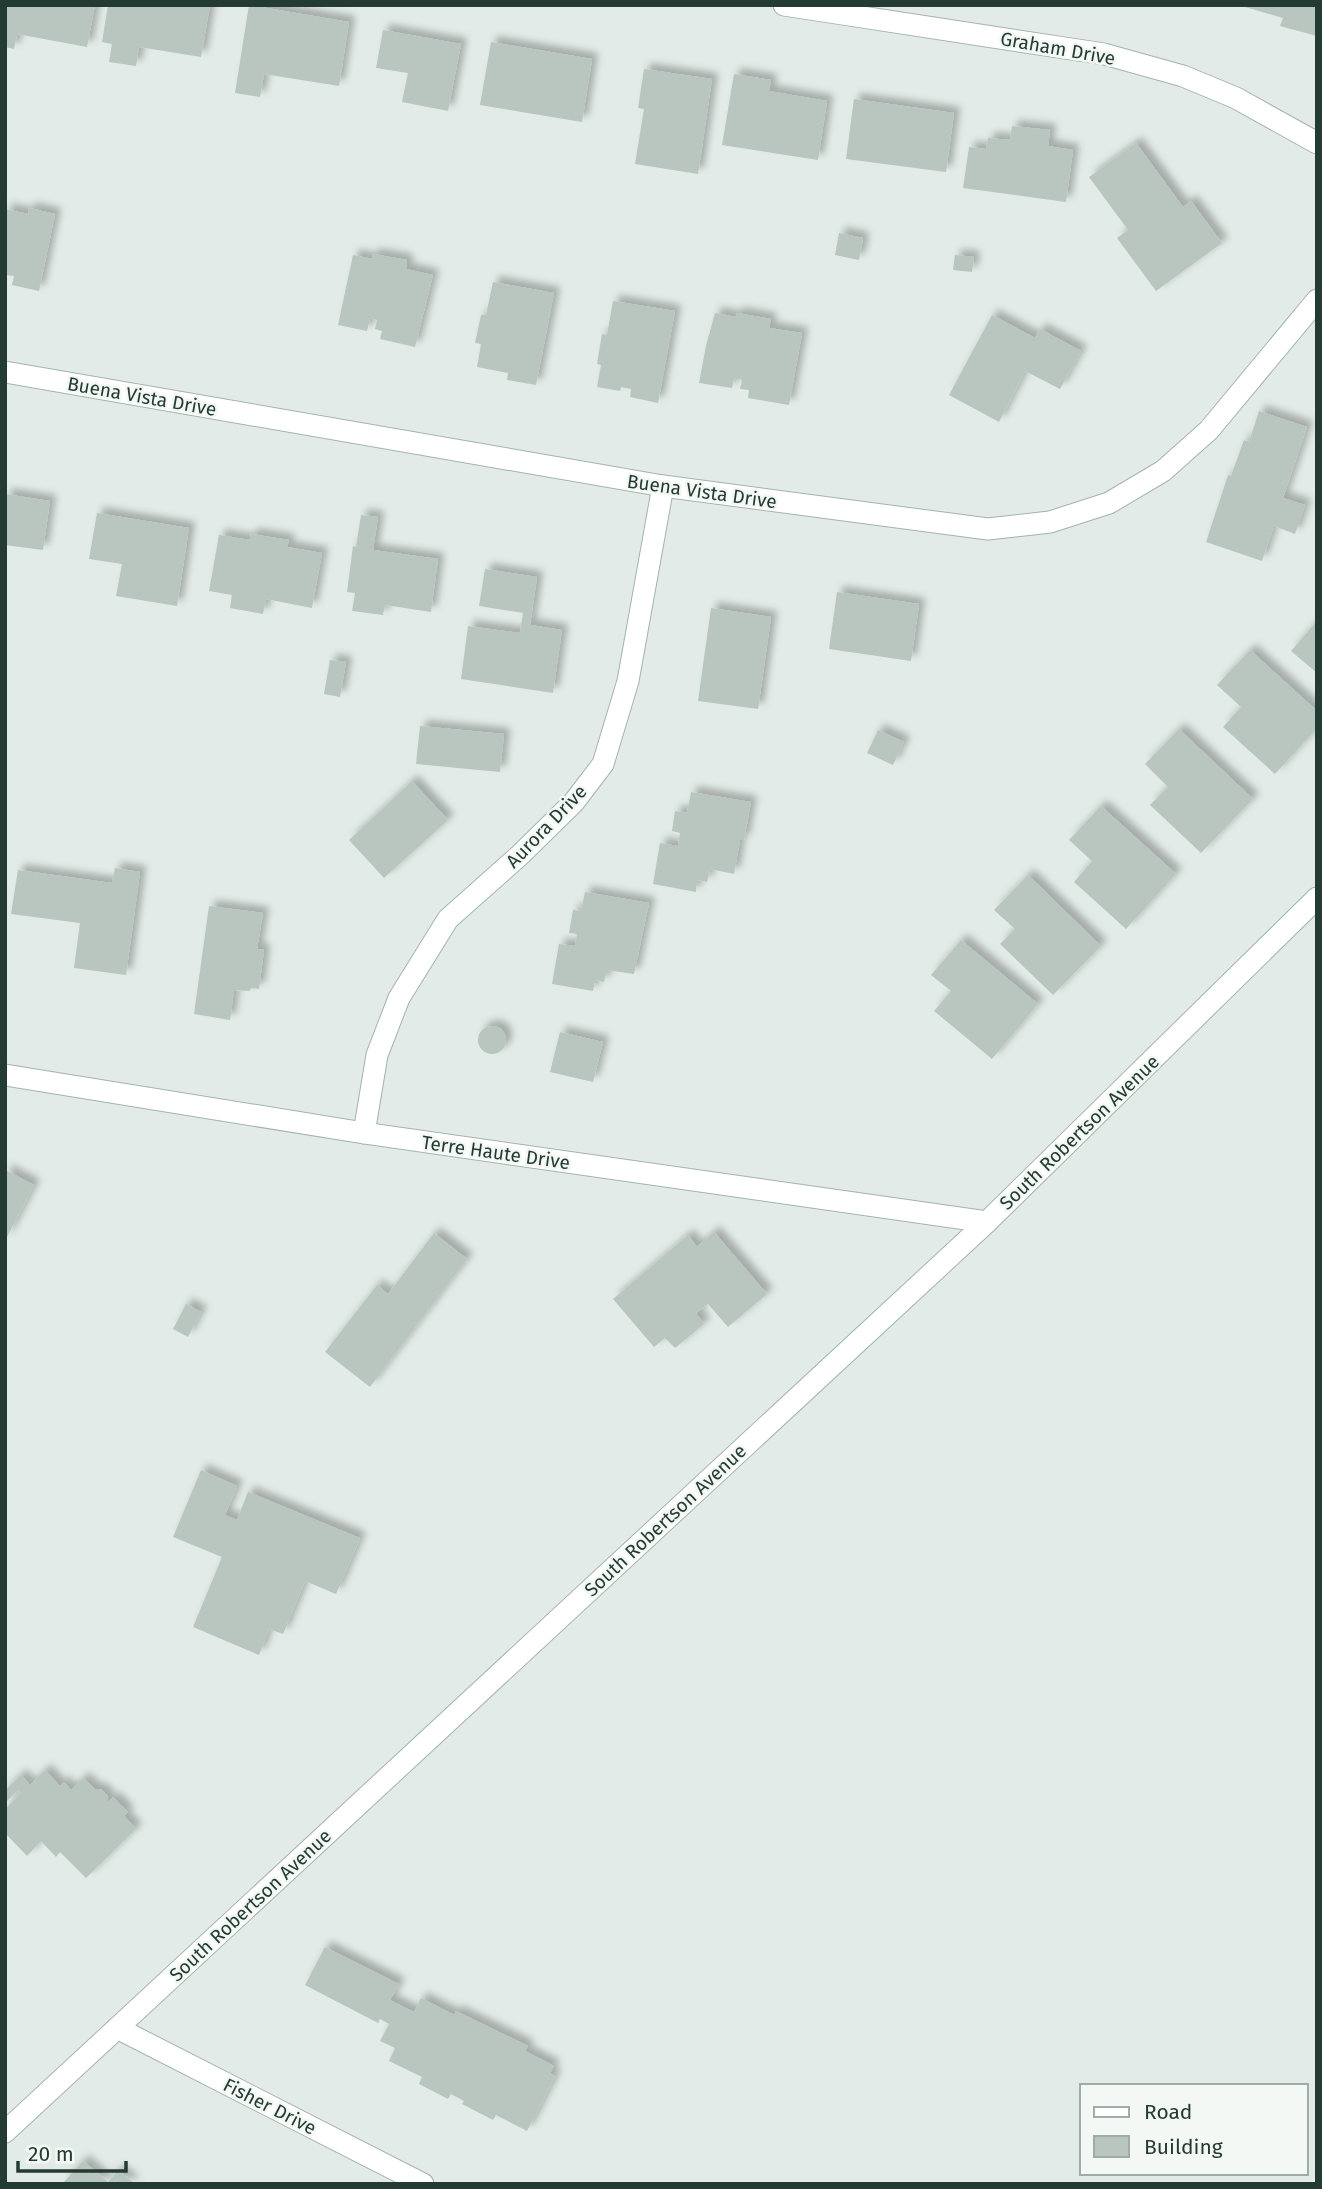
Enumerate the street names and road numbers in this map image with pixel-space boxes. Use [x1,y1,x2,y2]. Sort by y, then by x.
street label: Graham Drive [999,27,1117,70]
street label: Buena Vista Drive [66,372,218,421]
street label: Buena Vista Drive [626,470,778,513]
street label: Aurora Drive [501,780,592,873]
street label: South Robertson Avenue [995,1050,1164,1215]
street label: Terre Haute Drive [420,1131,572,1174]
street label: South Robertson Avenue [580,1439,751,1601]
street label: South Robertson Avenue [165,1824,336,1986]
street label: Fisher Drive [219,2073,320,2140]

